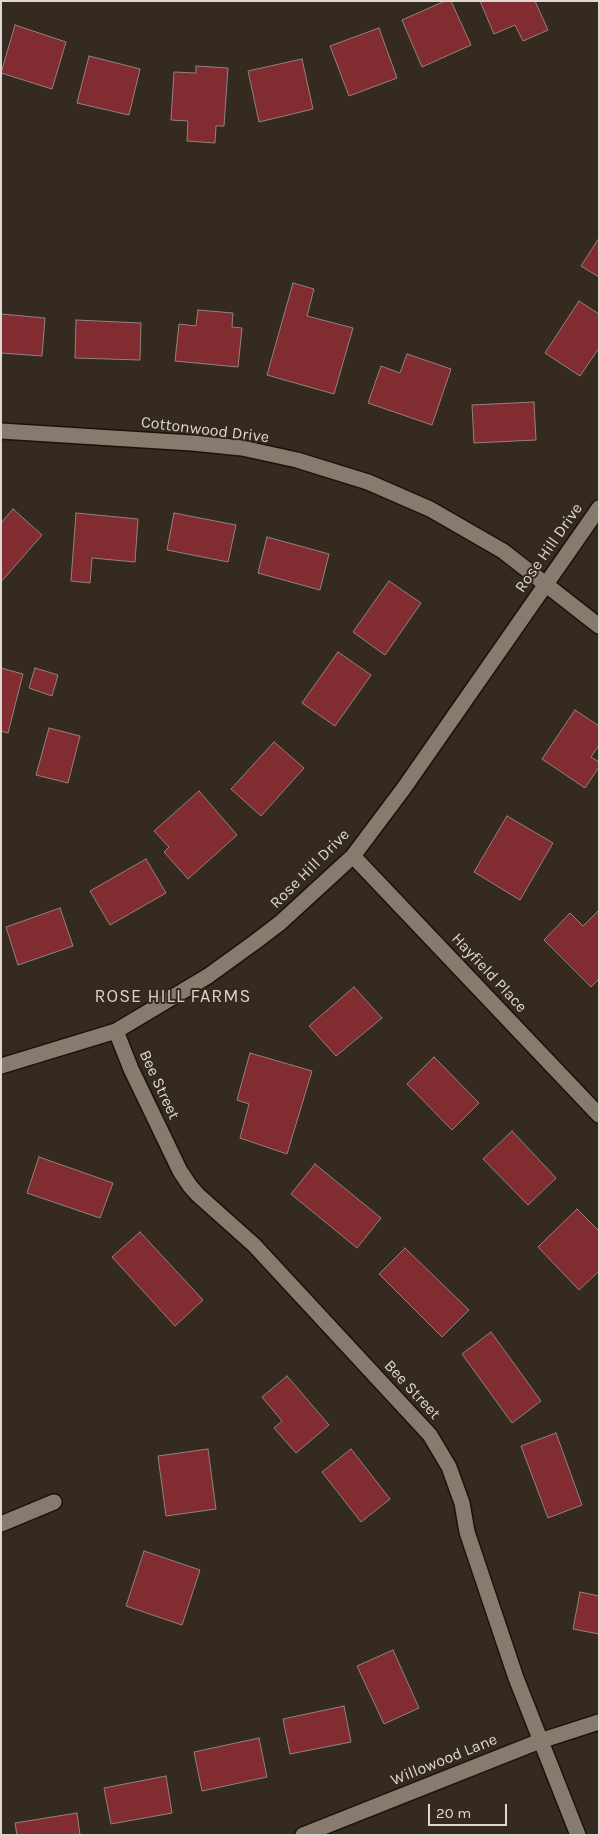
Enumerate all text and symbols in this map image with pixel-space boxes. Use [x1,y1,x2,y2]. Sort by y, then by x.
street label: Cottonwood Drive [140,413,270,447]
street label: Rose Hill Drive [511,500,587,596]
street label: Rose Hill Drive [266,825,354,913]
street label: Hayfield Place [447,929,531,1017]
district label: ROSE HILL FARMS [93,986,253,1008]
street label: Bee Street [135,1047,183,1123]
street label: Bee Street [380,1356,444,1424]
street label: Willowood Lane [388,1730,500,1790]
scale bar [430,1794,509,1826]
text: 20 m [436,1804,471,1822]

